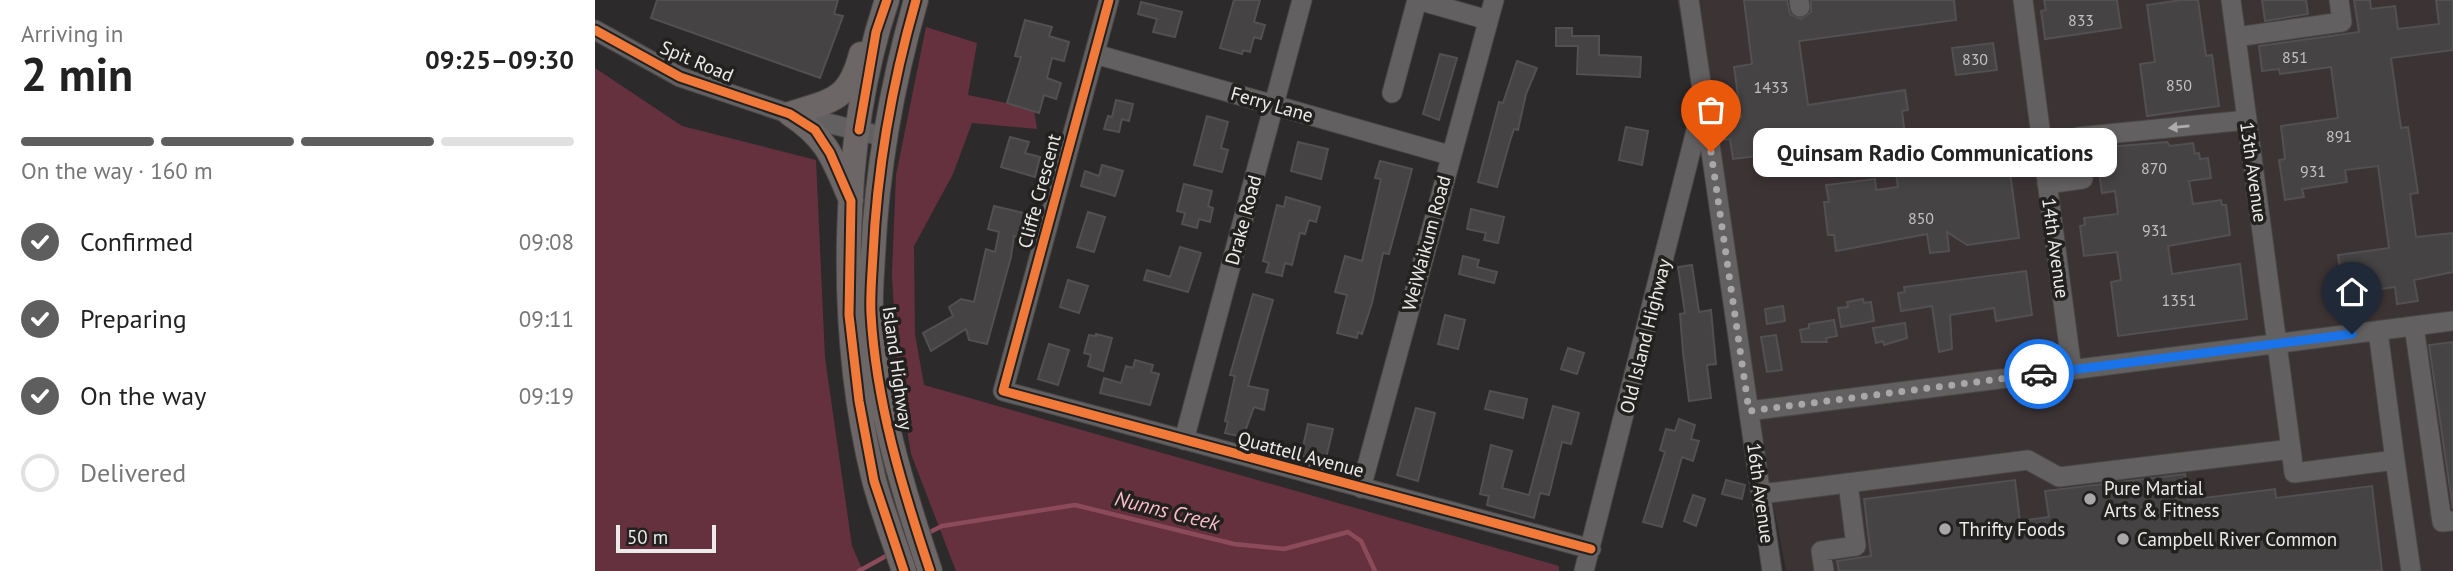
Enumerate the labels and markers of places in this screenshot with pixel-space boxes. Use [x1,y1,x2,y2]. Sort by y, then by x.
pin [1681,80,1741,152]
callout: Quinsam Radio Communications [1753,128,2117,176]
pin [2322,262,2382,334]
place label: Pure Martial Arts & Fitness [2104,476,2220,522]
marker: Pure Martial Arts & Fitness [2082,491,2098,507]
place label: Thrifty Foods [1959,517,2065,541]
marker: Thrifty Foods [1937,521,1953,537]
place label: Campbell River Common [2137,527,2337,551]
marker: Campbell River Common [2115,531,2131,547]

